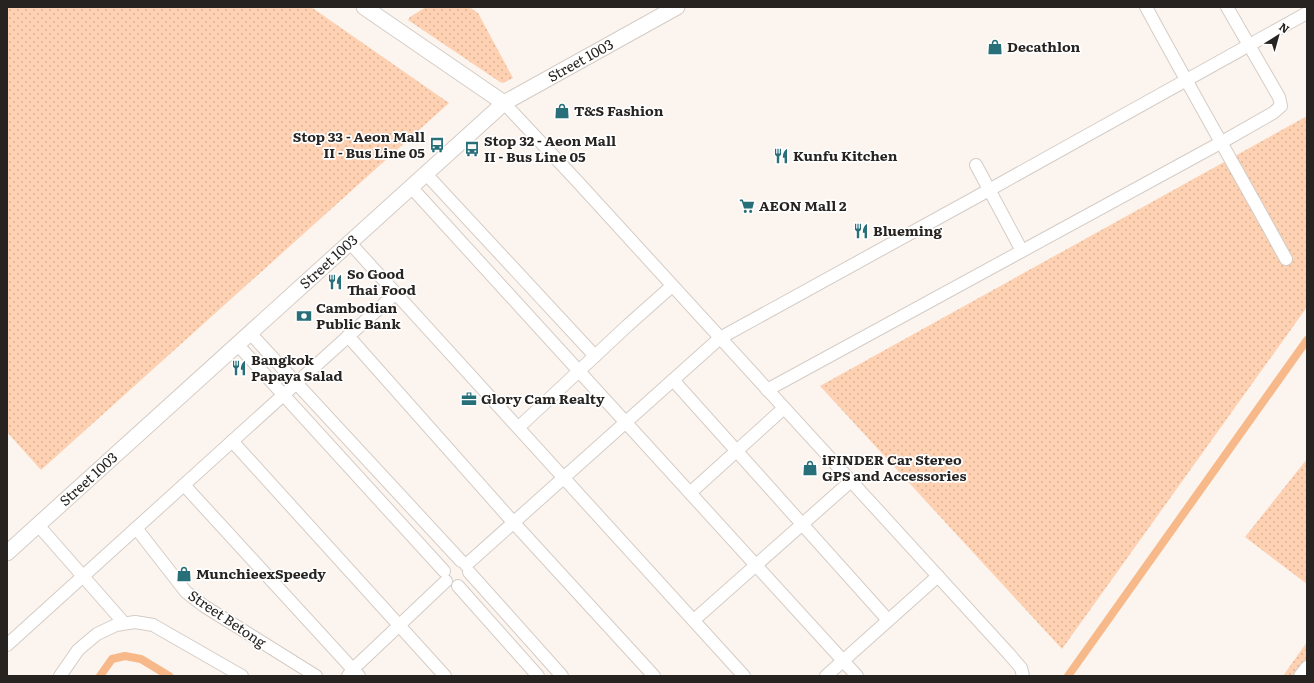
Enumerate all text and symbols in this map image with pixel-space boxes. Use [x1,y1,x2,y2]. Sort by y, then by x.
north arrow [1258,16,1298,56]
text: N [1276,18,1293,36]
street label: Street 1003 [544,33,616,86]
place label: Decathlon [1007,36,1081,56]
shop icon: Decathlon [986,38,1004,56]
place label: T&S Fashion [574,100,664,120]
shop icon: T&S Fashion [553,102,571,120]
place label: Stop 33 - Aeon Mall II - Bus Line 05 [293,126,425,162]
place label: Stop 32 - Aeon Mall II - Bus Line 05 [484,130,616,166]
bus stop icon: Stop 33 - Aeon Mall II - Bus Line 05 [428,136,446,154]
bus stop icon: Stop 32 - Aeon Mall II - Bus Line 05 [463,140,481,158]
place label: Kunfu Kitchen [793,145,898,165]
restaurant icon: Kunfu Kitchen [772,147,790,165]
place label: AEON Mall 2 [759,195,847,215]
supermarket icon: AEON Mall 2 [738,197,756,215]
place label: Blueming [873,220,943,240]
restaurant icon: Blueming [852,222,870,240]
street label: Street 1003 [295,229,362,293]
place label: So Good Thai Food [347,263,416,299]
restaurant icon: So Good Thai Food [326,273,344,291]
place label: Cambodian Public Bank [316,297,401,333]
bank icon: Cambodian Public Bank [295,307,313,325]
place label: Bangkok Papaya Salad [251,349,343,385]
restaurant icon: Bangkok Papaya Salad [230,359,248,377]
place label: Glory Cam Realty [481,388,605,408]
office icon: Glory Cam Realty [460,390,478,408]
street label: Street 1003 [54,447,121,510]
place label: iFINDER Car Stereo GPS and Accessories [822,449,966,485]
shop icon: iFINDER Car Stereo GPS and Accessories [801,459,819,477]
place label: MunchieexSpeedy [196,563,326,583]
shop icon: MunchieexSpeedy [175,565,193,583]
street label: Street Betong [185,585,271,652]

